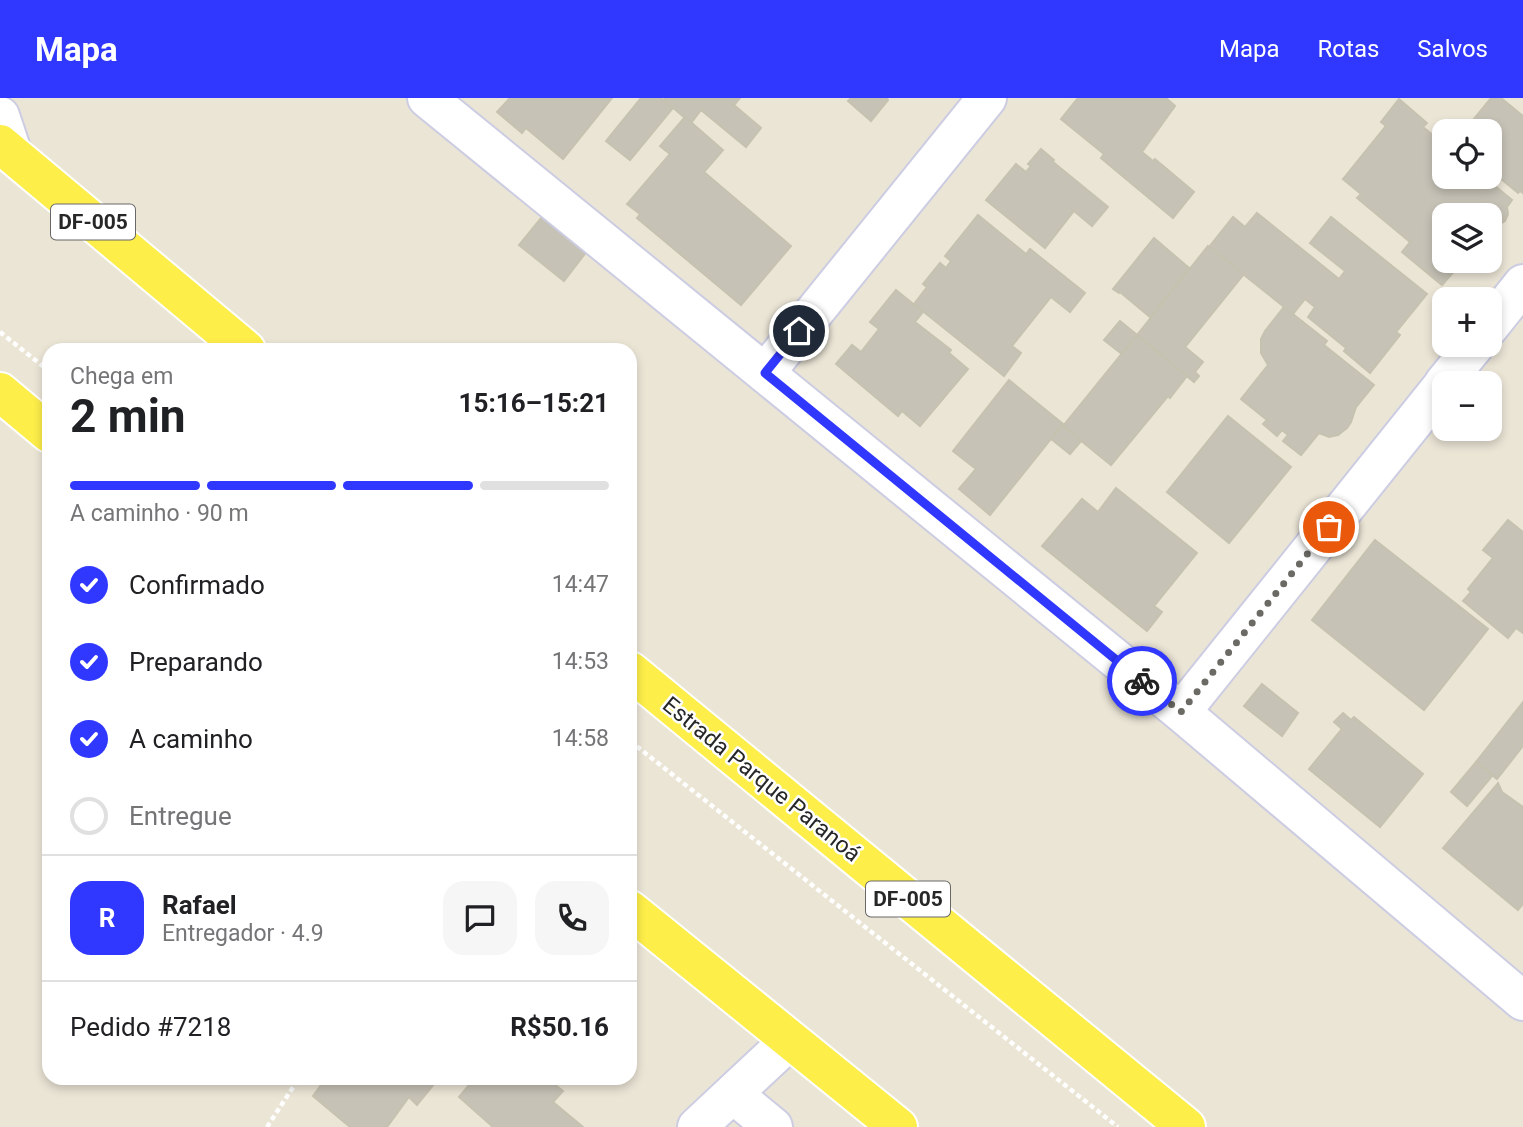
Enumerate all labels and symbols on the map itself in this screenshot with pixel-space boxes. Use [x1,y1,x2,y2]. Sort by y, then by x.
road number: DF-005 [51,204,135,240]
pin [769,301,829,361]
pin [1299,497,1359,557]
courier [1107,646,1177,716]
street label: Estrada Parque Paranoá [657,691,866,868]
road number: DF-005 [866,882,950,916]

